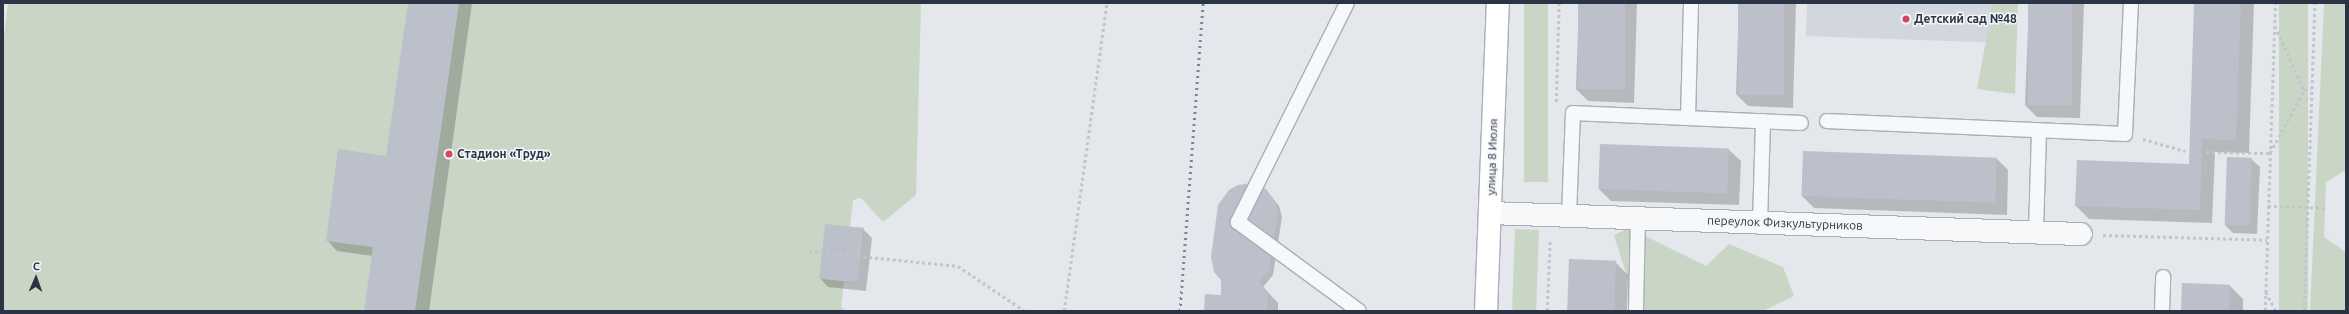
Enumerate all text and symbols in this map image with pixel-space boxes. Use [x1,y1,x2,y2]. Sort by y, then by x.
place label: Детский сад №48 [1914,12,2017,26]
marker: Детский сад №48 [1901,14,1911,24]
street label: улица 8 Июля [1483,118,1501,196]
place label: Стадион «Труд» [457,147,551,161]
marker: Стадион «Труд» [444,149,454,159]
street label: переулок Физкультурников [1707,213,1863,233]
north arrow [16,258,56,298]
text: С [33,260,40,272]

